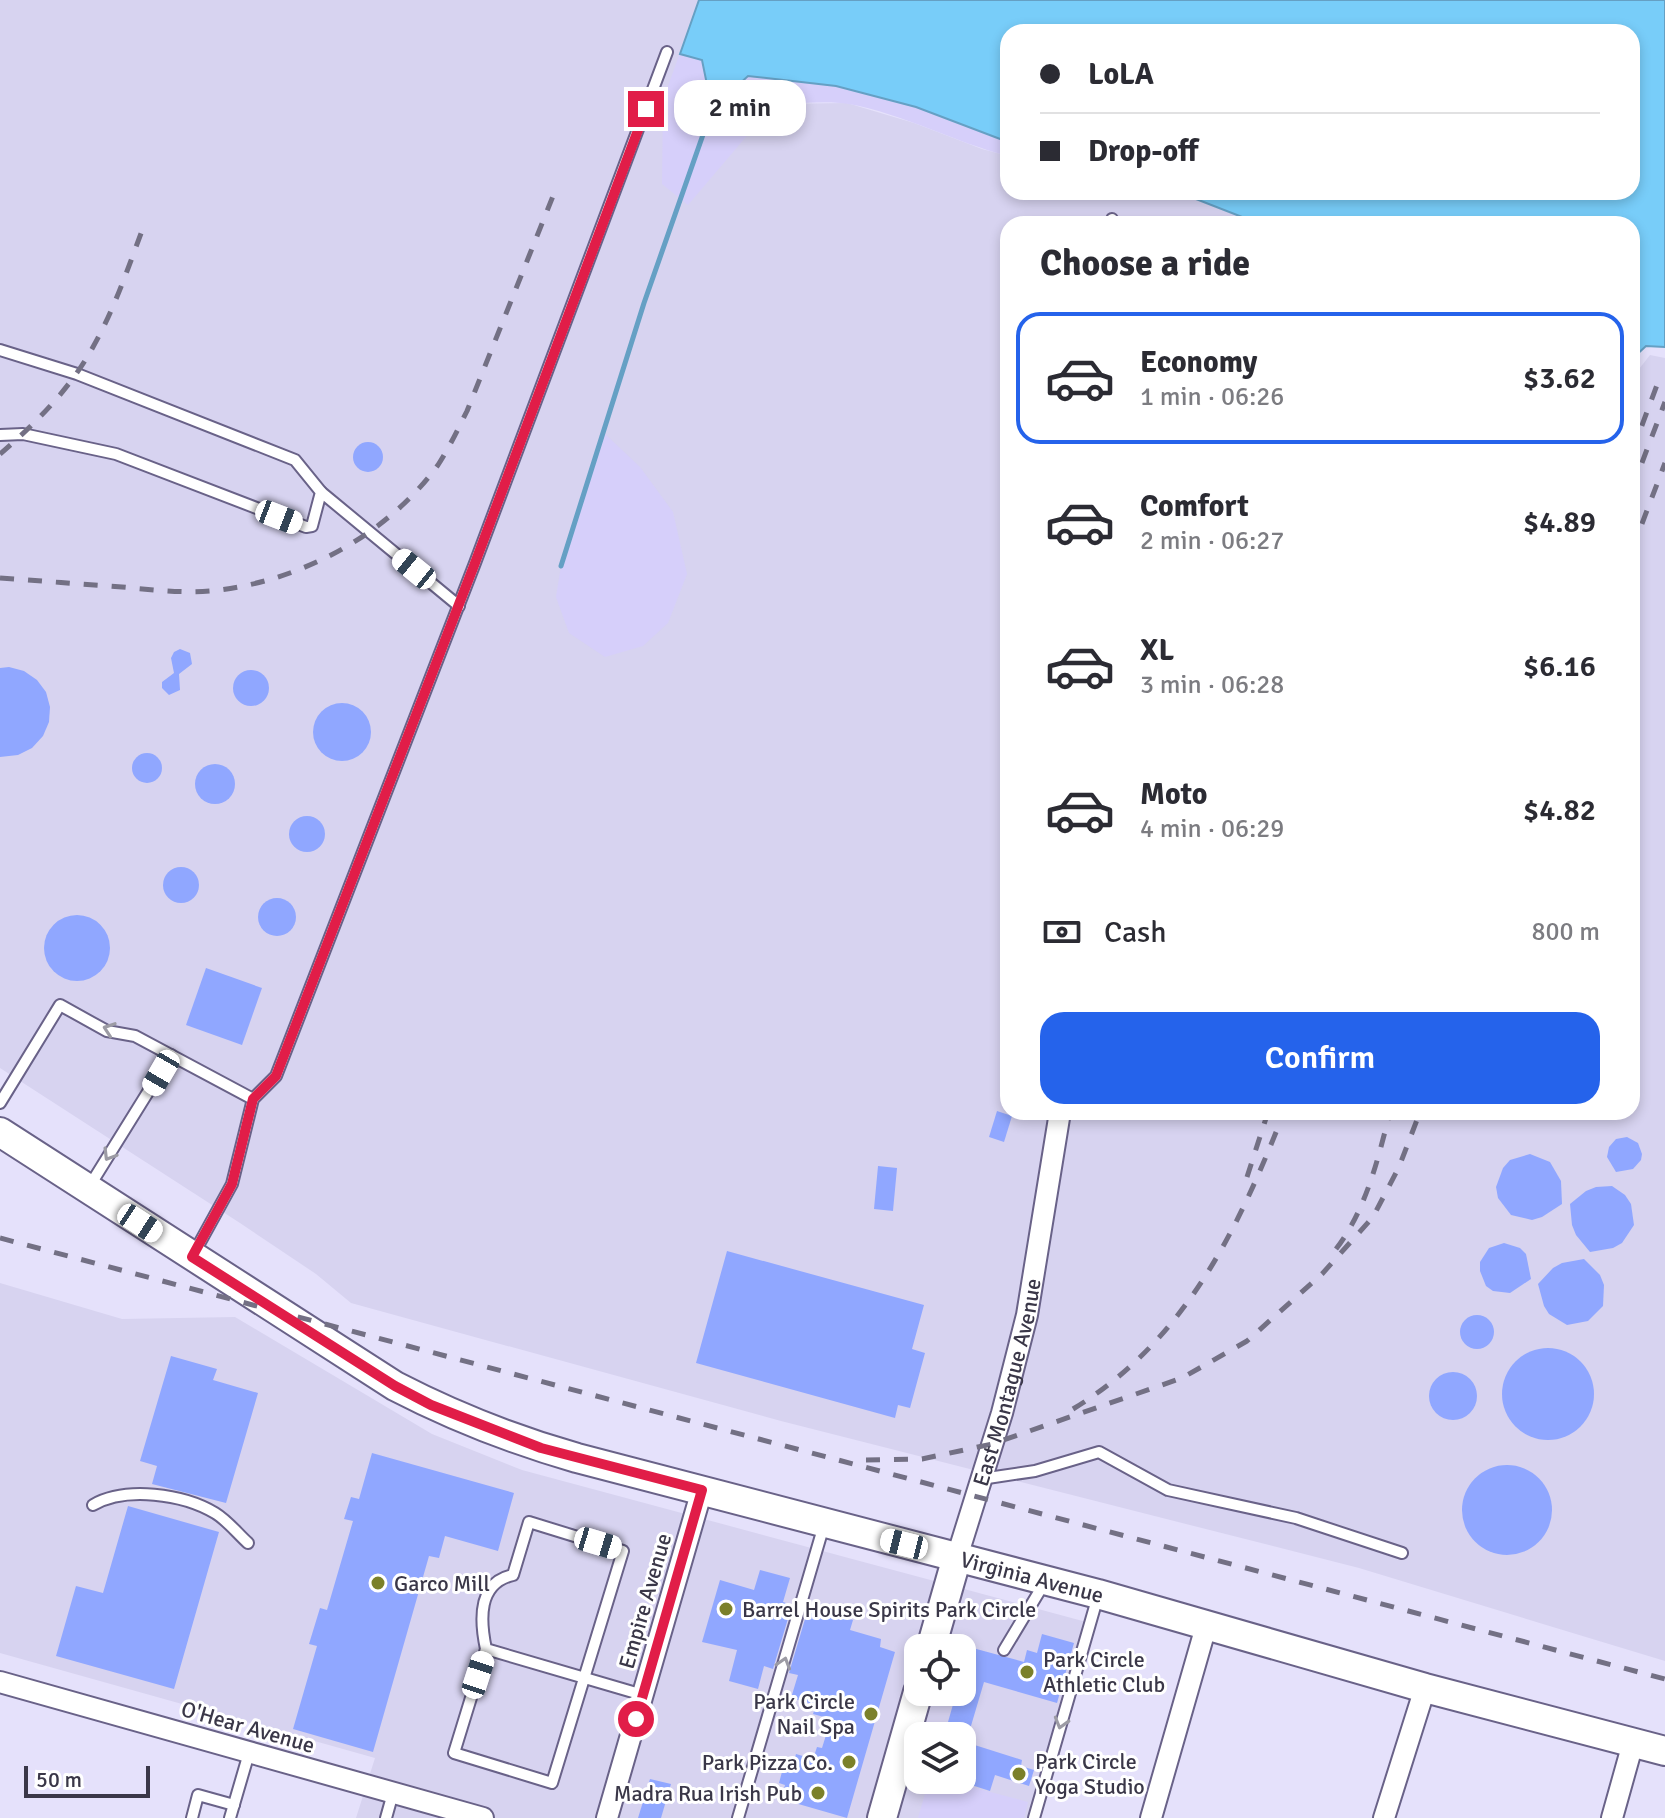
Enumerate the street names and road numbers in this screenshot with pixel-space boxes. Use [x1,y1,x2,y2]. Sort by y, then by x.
street label: East Montague Avenue [966,1276,1046,1489]
street label: Empire Avenue [613,1530,677,1672]
street label: Virginia Avenue [958,1545,1107,1608]
street label: O'Hear Avenue [178,1695,318,1759]

